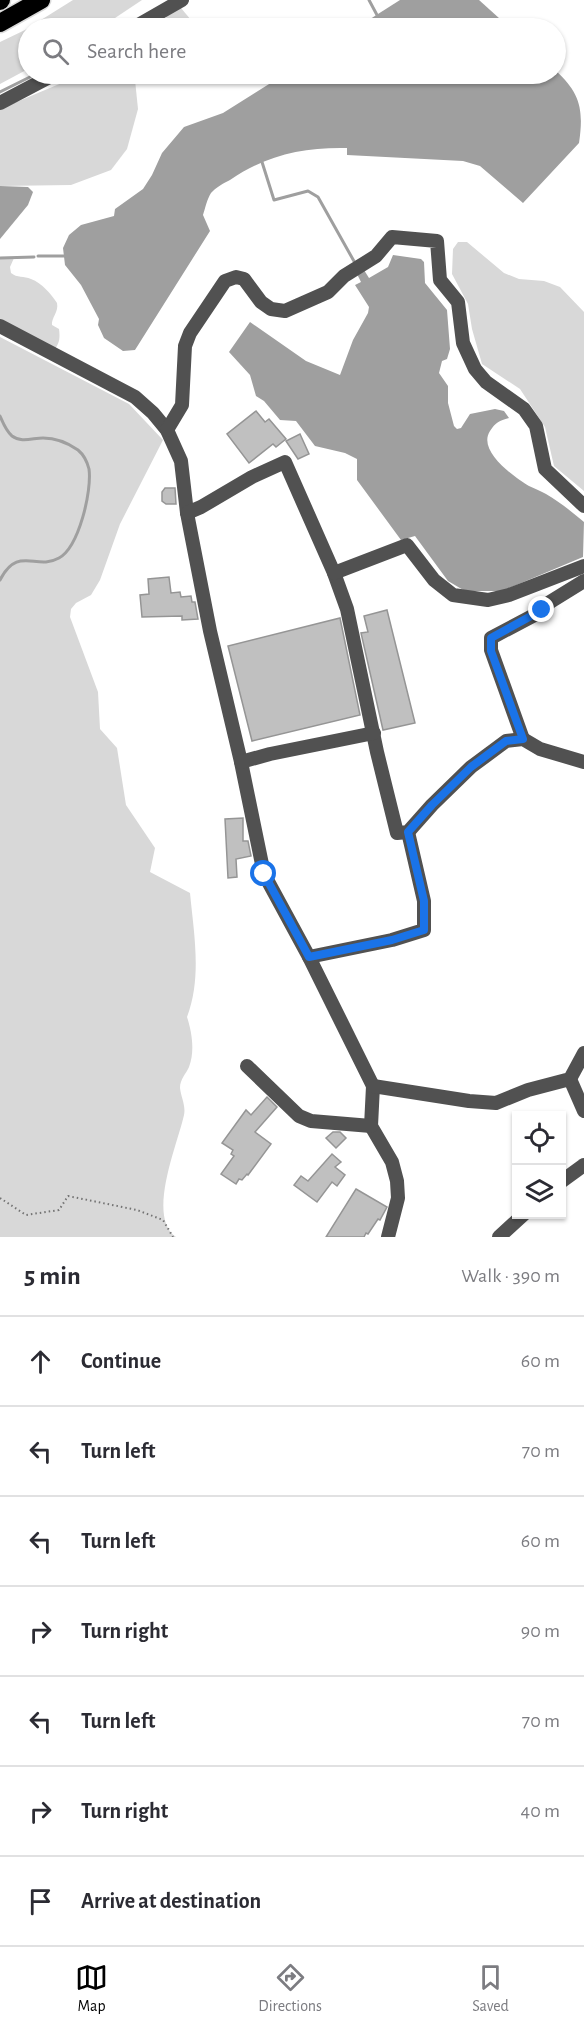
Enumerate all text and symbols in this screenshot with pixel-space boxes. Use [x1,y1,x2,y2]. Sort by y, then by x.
search box [18,18,566,84]
icon: search [39,35,72,68]
text: Search here [87,40,186,62]
route end [528,596,554,622]
route start [250,860,276,886]
map controls [512,1111,566,1219]
button: locate [512,1111,566,1165]
button: layers [512,1165,566,1219]
text: 5 min [24,1263,81,1289]
text: Walk · 390 m [461,1266,560,1286]
icon: ahead [24,1345,57,1378]
text: Continue [81,1350,161,1372]
text: 60 m [521,1351,560,1371]
icon: left [24,1435,57,1468]
text: Turn left [81,1440,155,1462]
text: 70 m [522,1441,560,1461]
icon: left [24,1525,57,1558]
text: Turn left [81,1530,155,1552]
text: 60 m [521,1531,560,1551]
icon: right [24,1615,57,1648]
text: Turn right [81,1620,168,1642]
text: 90 m [521,1621,560,1641]
icon: left [24,1705,57,1738]
text: Turn left [81,1710,155,1732]
text: 70 m [522,1711,560,1731]
icon: right [24,1795,57,1828]
text: Turn right [81,1800,168,1822]
text: 40 m [521,1801,560,1821]
icon: arrive [24,1885,57,1918]
text: Arrive at destination [81,1890,261,1912]
tab: Map [75,1961,108,2016]
tab: Directions [258,1961,322,2016]
tab: Saved [472,1961,509,2016]

